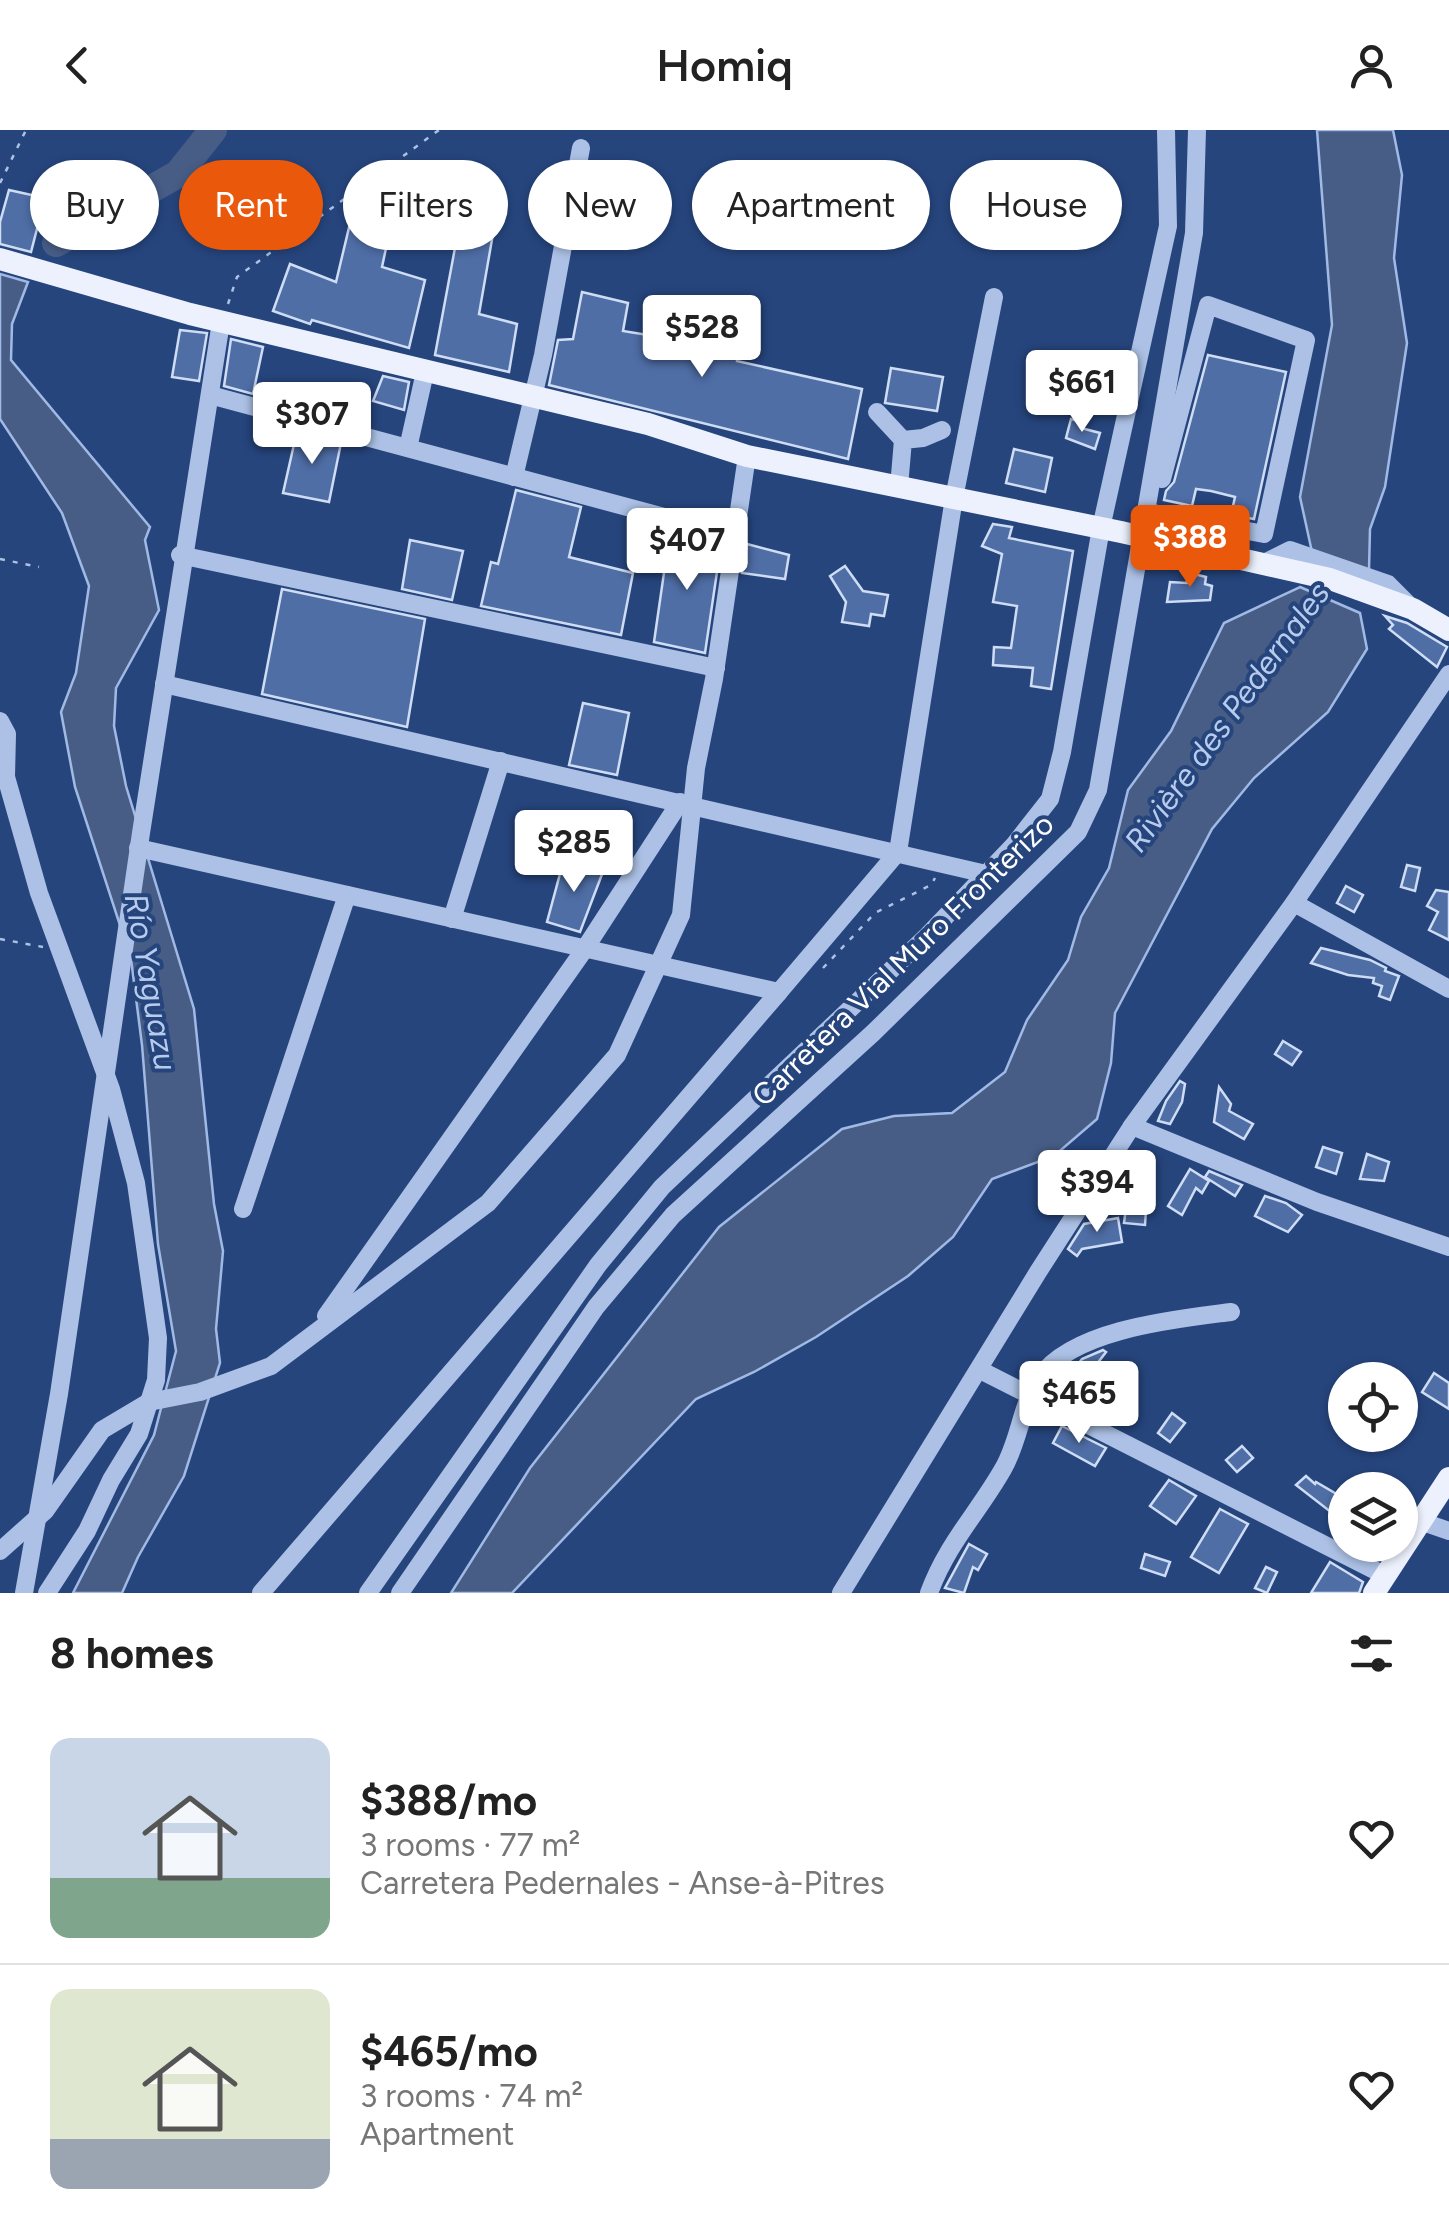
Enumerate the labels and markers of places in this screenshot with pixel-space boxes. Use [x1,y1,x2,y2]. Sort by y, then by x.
pin: $528 [643,295,761,380]
pin: $661 [1023,350,1141,435]
pin: $307 [253,382,371,467]
pin: $388 [1131,505,1249,590]
pin: $407 [628,508,746,593]
pin: $285 [515,810,633,895]
pin: $394 [1038,1150,1156,1235]
pin: $465 [1020,1361,1138,1446]

